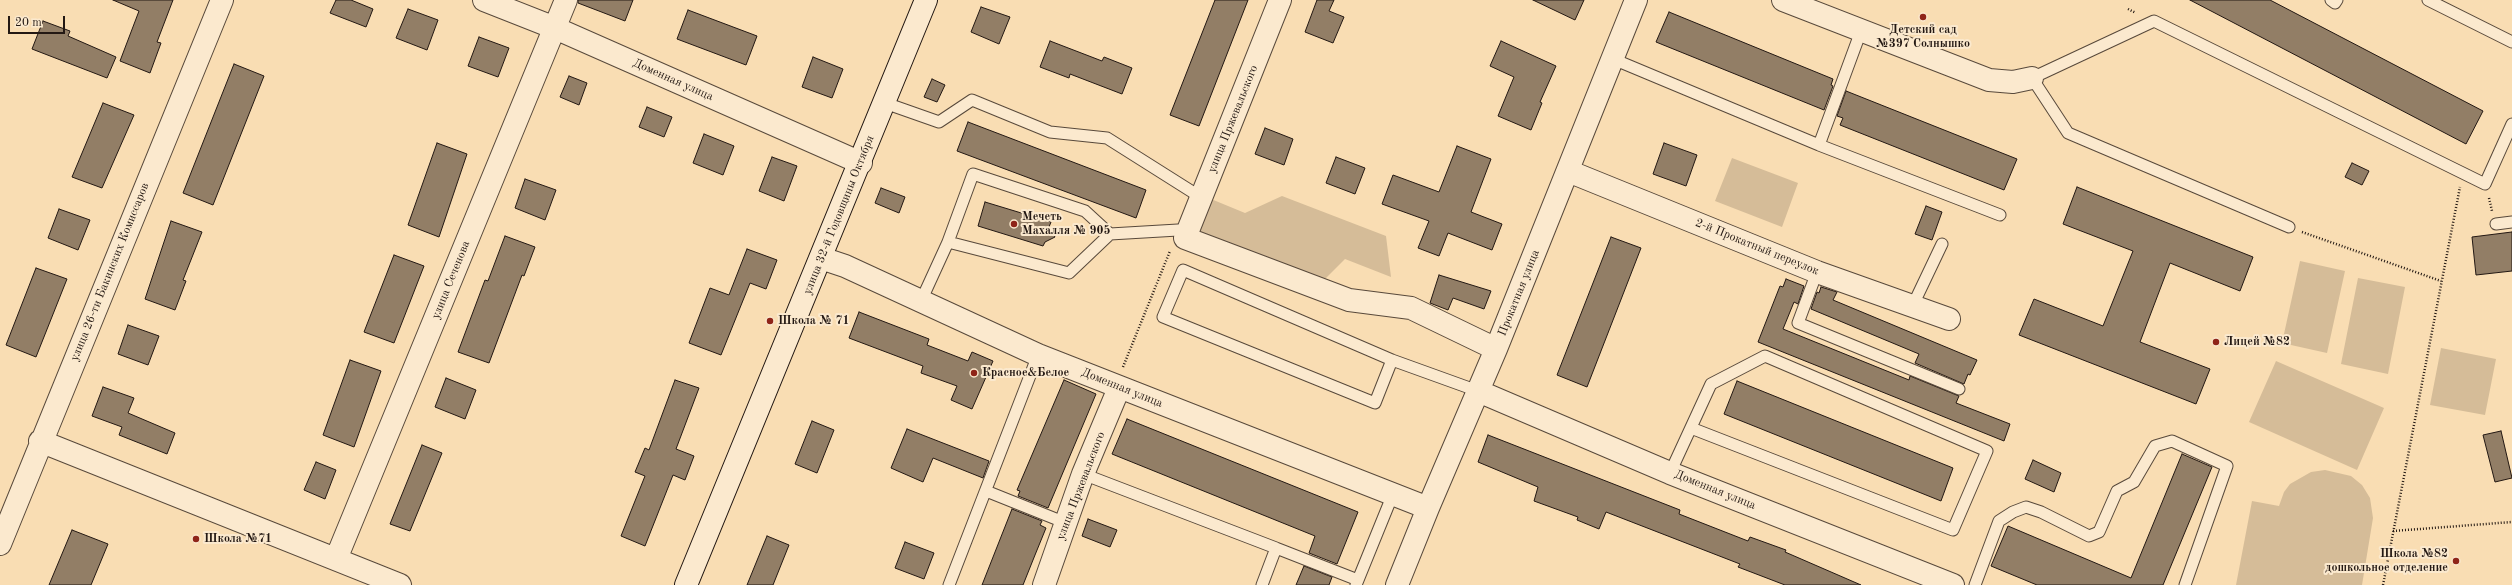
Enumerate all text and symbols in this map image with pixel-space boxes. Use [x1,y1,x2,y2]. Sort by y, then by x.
scale bar [10,8,67,34]
marker: Детский сад №397 Солнышко [1918,12,1928,22]
text: 20 m [15,17,42,29]
place label: Детский сад №397 Солнышко [1876,23,1970,51]
street label: Доменная улица [630,56,716,104]
street label: улица Пржевальского [1205,63,1261,175]
street label: улица 32-й Годовщины Октября [800,133,878,297]
street label: улица 26-ти Бакинских Комиссаров [68,181,152,363]
place label: Мечеть Махалля № 905 [1022,210,1110,238]
street label: 2-й Прокатный переулок [1693,216,1821,278]
marker: Мечеть Махалля № 905 [1009,219,1019,229]
street label: улица Сеченова [429,239,473,321]
street label: Прокатная улица [1495,248,1543,338]
place label: Школа № 71 [778,314,849,328]
marker: Школа № 71 [765,316,775,326]
place label: Лицей №82 [2224,335,2290,349]
marker: Лицей №82 [2211,337,2221,347]
street label: Доменная улица [1079,365,1165,411]
place label: Красное&Белое [982,366,1069,380]
marker: Красное&Белое [969,368,979,378]
street label: улица Пржевальского [1054,430,1108,542]
street label: Доменная улица [1672,467,1758,513]
place label: Школа №71 [204,532,272,546]
marker: Школа №71 [191,534,201,544]
place label: Школа №82 дошкольное отделение [2325,547,2448,575]
marker: Школа №82 дошкольное отделение [2451,556,2461,566]

